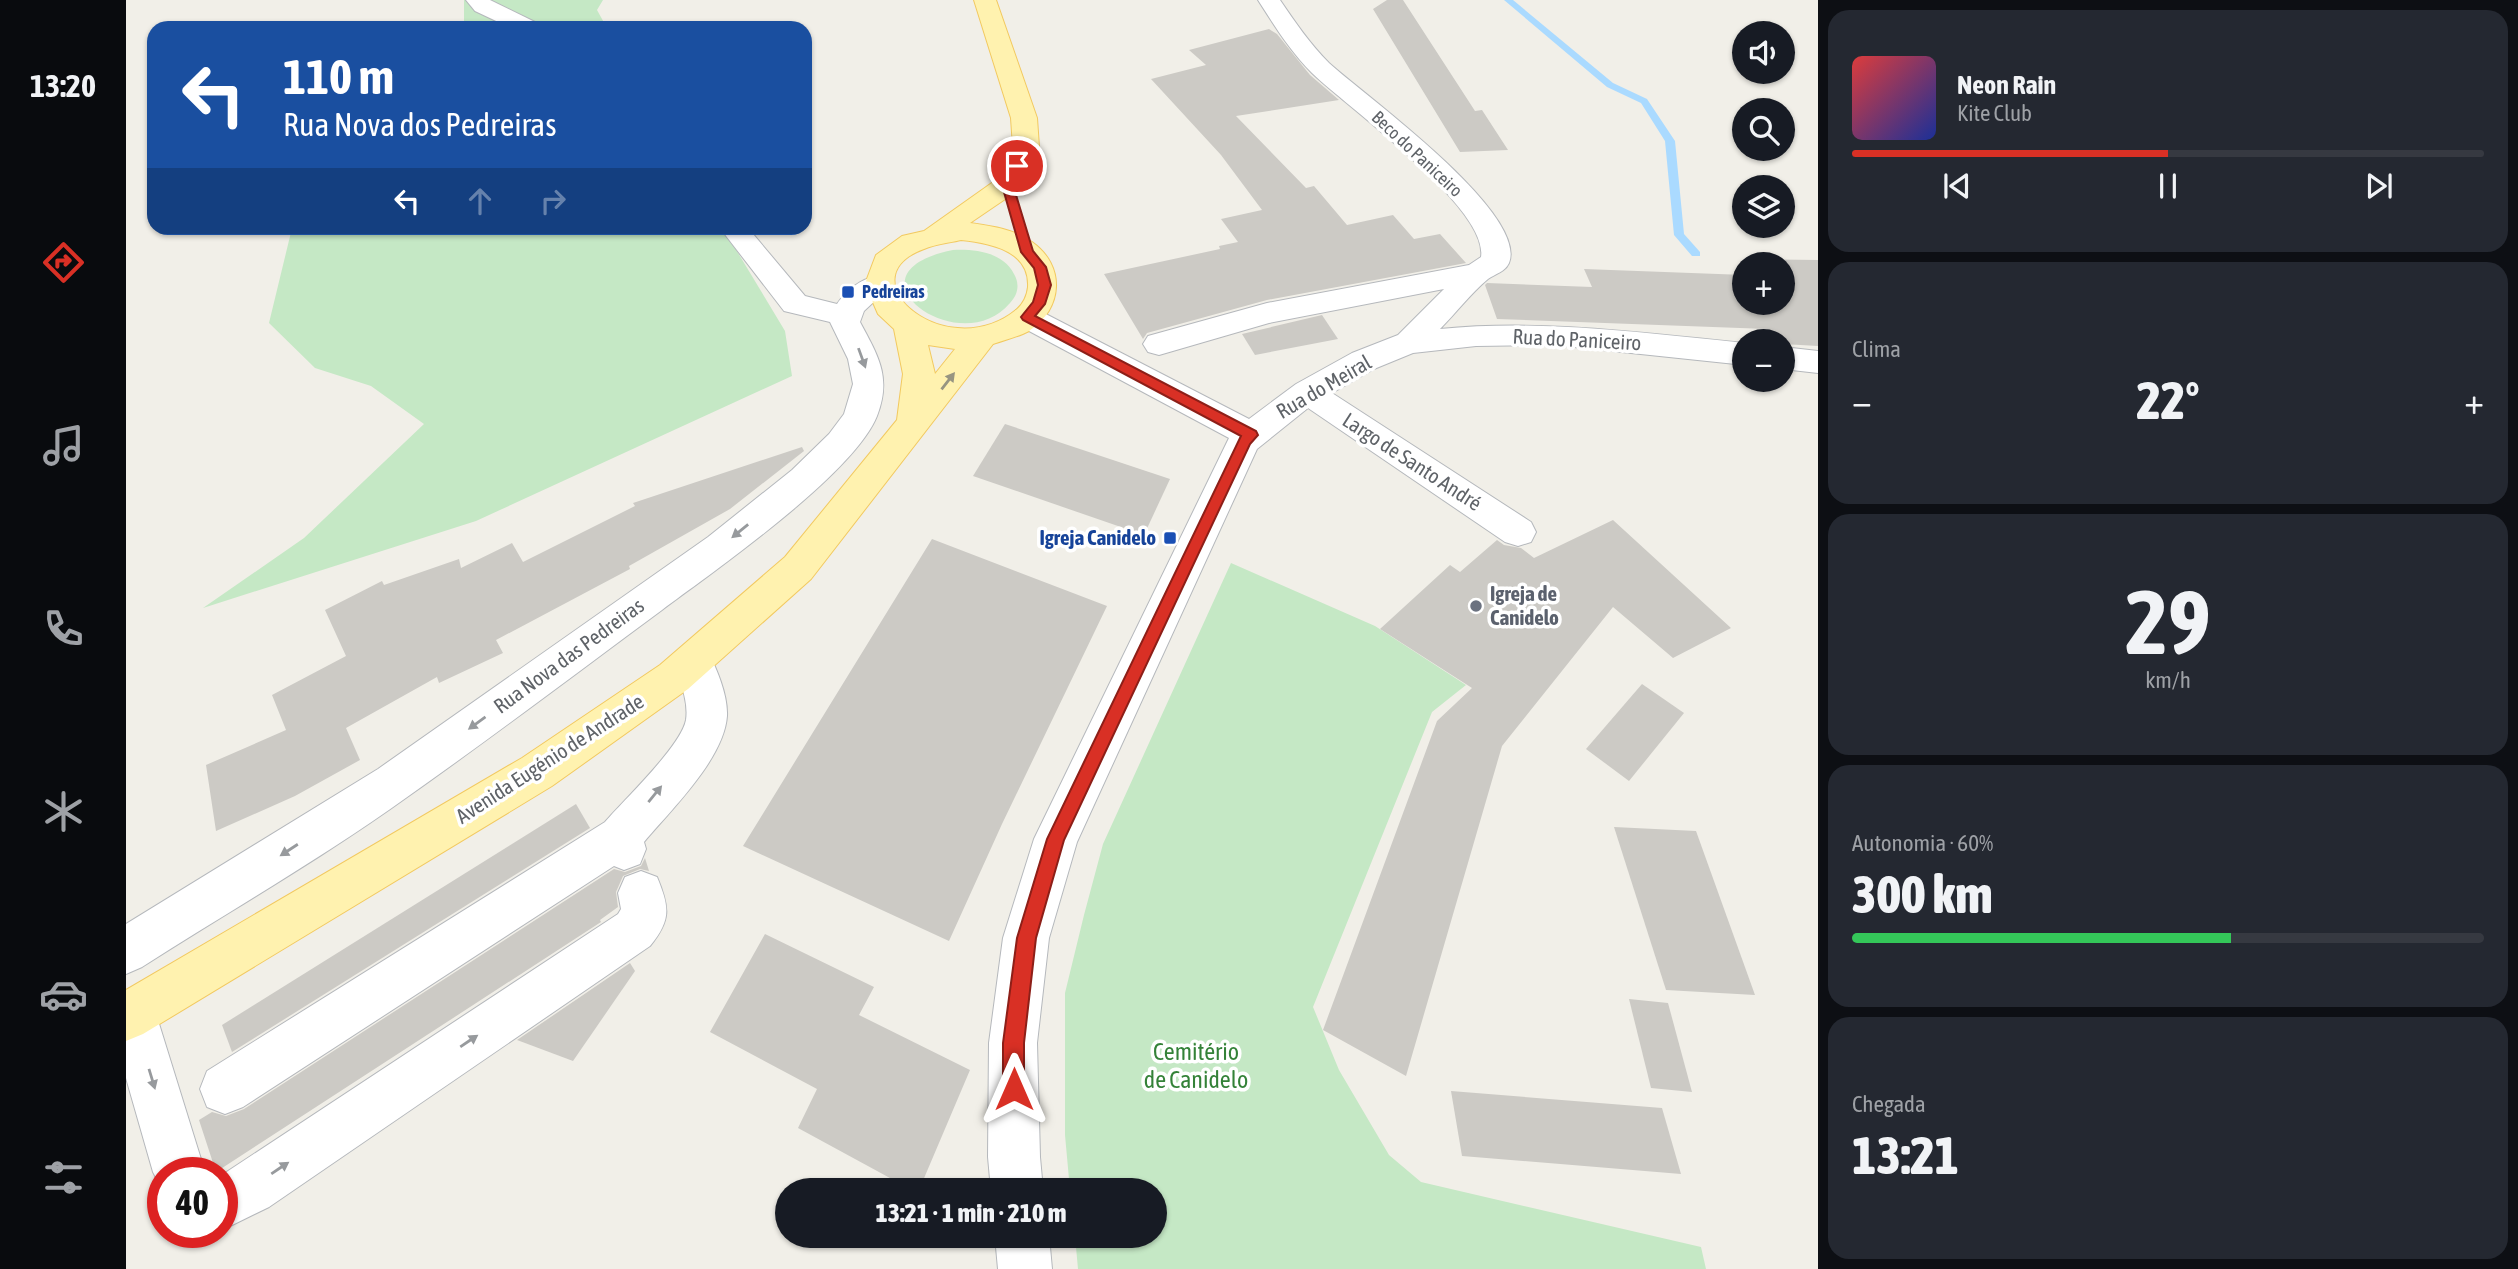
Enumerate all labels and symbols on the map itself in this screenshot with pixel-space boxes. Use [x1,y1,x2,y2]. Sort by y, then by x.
street label: Beco do Paniceiro [1368,106,1467,201]
pin [987,136,1047,196]
place label: Pedreiras [862,281,925,302]
marker: Pedreiras [840,284,856,300]
street label: Rua do Paniceiro [1512,324,1642,354]
one-way arrow [857,348,868,369]
street label: Rua do Meiral [1272,349,1376,423]
one-way arrow [940,373,955,391]
street label: Largo de Santo André [1339,407,1486,515]
one-way arrow [731,523,748,538]
place label: Igreja Canidelo [1039,525,1156,549]
marker: Igreja Canidelo [1162,530,1178,546]
place label: Igreja de Canidelo [1490,581,1559,629]
street label: Rua Nova das Pedreiras [489,593,648,718]
marker: Igreja de Canidelo [1468,598,1484,614]
street label: Avenida Eugénio de Andrade [451,689,648,828]
one-way arrow [468,715,486,729]
one-way arrow [647,786,662,803]
one-way arrow [279,844,298,857]
one-way arrow [460,1034,478,1048]
park label: Cemitério de Canidelo [1144,1038,1248,1093]
position arrow [977,1052,1051,1126]
one-way arrow [147,1069,157,1090]
speed limit sign: 40 [147,1157,238,1248]
one-way arrow [271,1162,290,1175]

